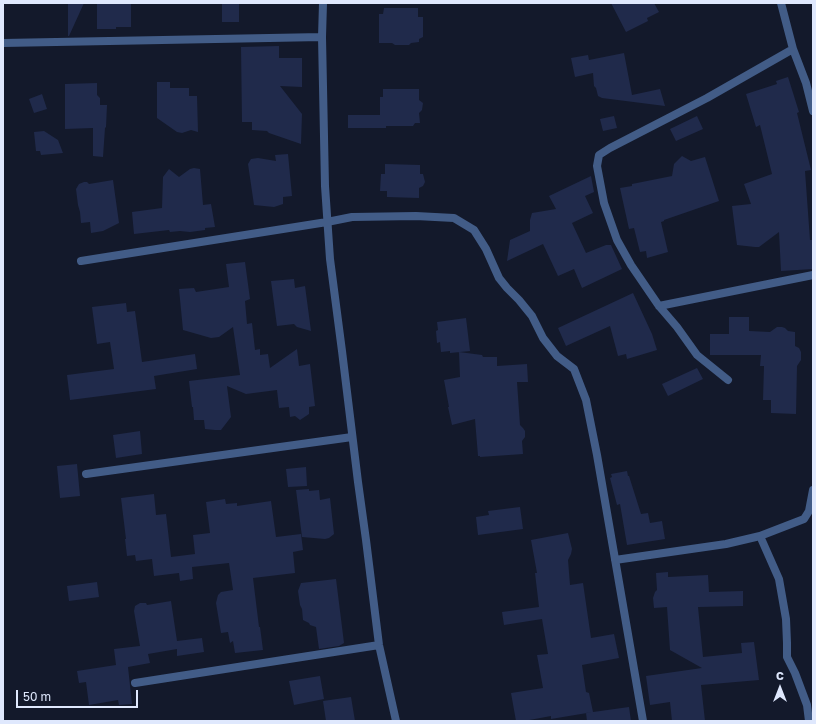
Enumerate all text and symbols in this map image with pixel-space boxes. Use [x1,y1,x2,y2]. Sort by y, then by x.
north arrow [760,668,800,708]
text: С [776,669,784,682]
scale bar [18,682,140,708]
text: 50 m [23,689,51,704]

